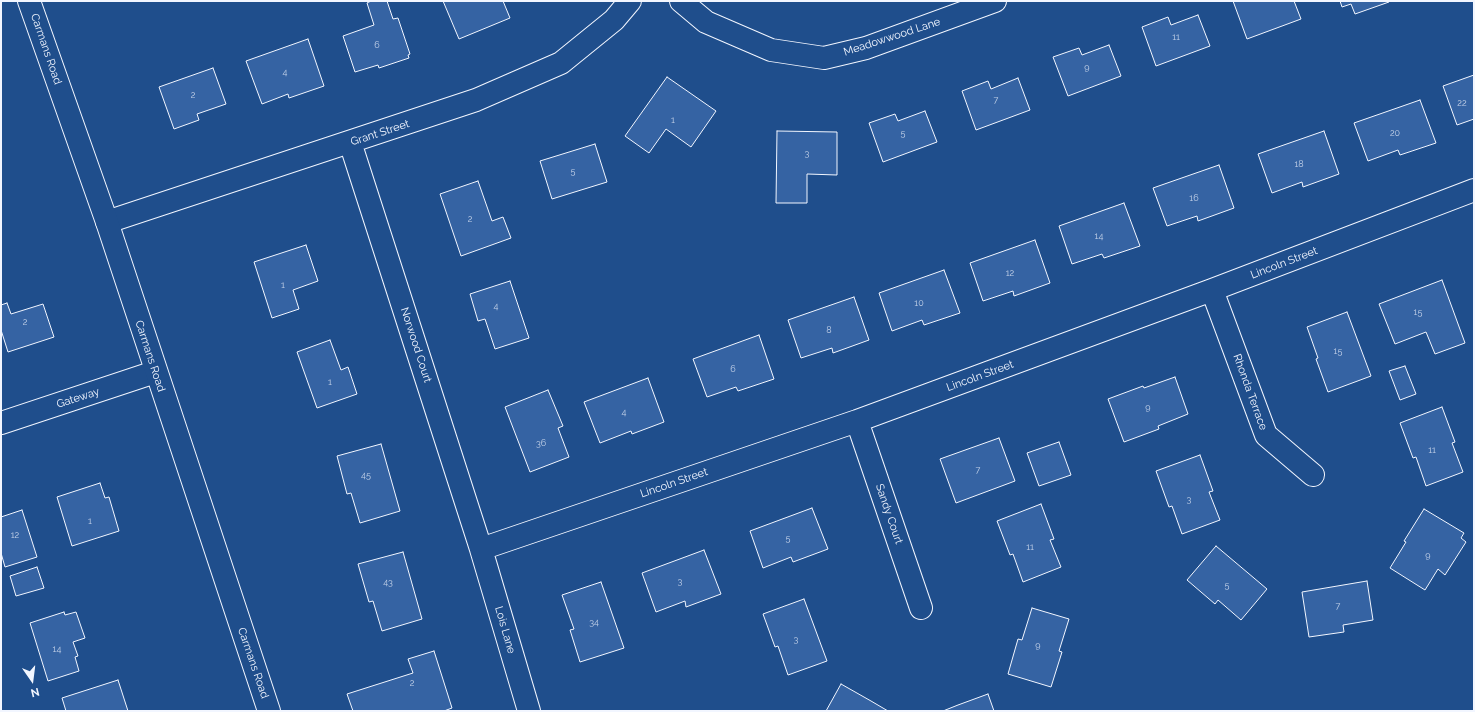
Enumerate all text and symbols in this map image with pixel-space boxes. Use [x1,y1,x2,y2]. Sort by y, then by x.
street label: Carmans Road [28,12,64,86]
street label: Meadowwood Lane [842,15,942,59]
house number: 11 [1172,32,1180,42]
house number: 6 [374,40,380,50]
house number: 9 [1084,62,1090,72]
house number: 4 [283,67,287,77]
house number: 2 [191,90,195,100]
house number: 7 [994,95,998,105]
house number: 22 [1457,98,1467,108]
house number: 1 [671,115,675,125]
street label: Grant Street [349,117,411,149]
house number: 5 [901,128,905,138]
house number: 20 [1390,128,1400,138]
house number: 3 [805,148,809,158]
house number: 18 [1294,159,1304,169]
house number: 5 [571,166,575,176]
house number: 16 [1189,193,1199,203]
house number: 2 [468,214,472,224]
house number: 14 [1095,231,1103,241]
street label: Lincoln Street [1249,244,1319,282]
house number: 12 [1006,268,1014,278]
house number: 1 [281,280,285,290]
house number: 10 [914,298,924,308]
house number: 4 [494,301,498,311]
street label: Norwood Court [398,306,434,384]
house number: 15 [1414,307,1422,317]
house number: 2 [23,317,27,327]
street label: Carmans Road [132,319,168,393]
house number: 8 [826,325,832,335]
house number: 15 [1334,346,1342,356]
street label: Rhonda Terrace [1230,352,1270,432]
street label: Lincoln Street [945,358,1015,394]
house number: 6 [730,364,736,374]
house number: 1 [328,377,332,387]
street label: Gateway [55,385,101,411]
house number: 9 [1145,402,1151,412]
house number: 4 [622,407,626,417]
house number: 36 [536,438,546,448]
house number: 11 [1428,445,1436,455]
street label: Lincoln Street [639,465,709,501]
house number: 7 [976,465,980,475]
house number: 45 [361,470,371,480]
street label: Sandy Court [873,482,905,546]
house number: 3 [1187,494,1191,504]
house number: 1 [88,516,92,526]
house number: 12 [11,530,19,540]
house number: 5 [786,533,790,543]
house number: 11 [1026,542,1034,552]
house number: 9 [1425,550,1431,560]
house number: 3 [678,576,682,586]
house number: 43 [383,577,393,587]
house number: 5 [1225,580,1229,590]
house number: 7 [1336,601,1340,611]
street label: Lois Lane [492,605,518,655]
house number: 34 [589,617,599,627]
street label: Carmans Road [235,626,271,700]
house number: 3 [794,634,798,644]
house number: 9 [1035,640,1041,650]
house number: 14 [53,644,61,654]
north arrow [12,660,52,700]
house number: 2 [410,678,414,688]
text: N [29,685,41,699]

